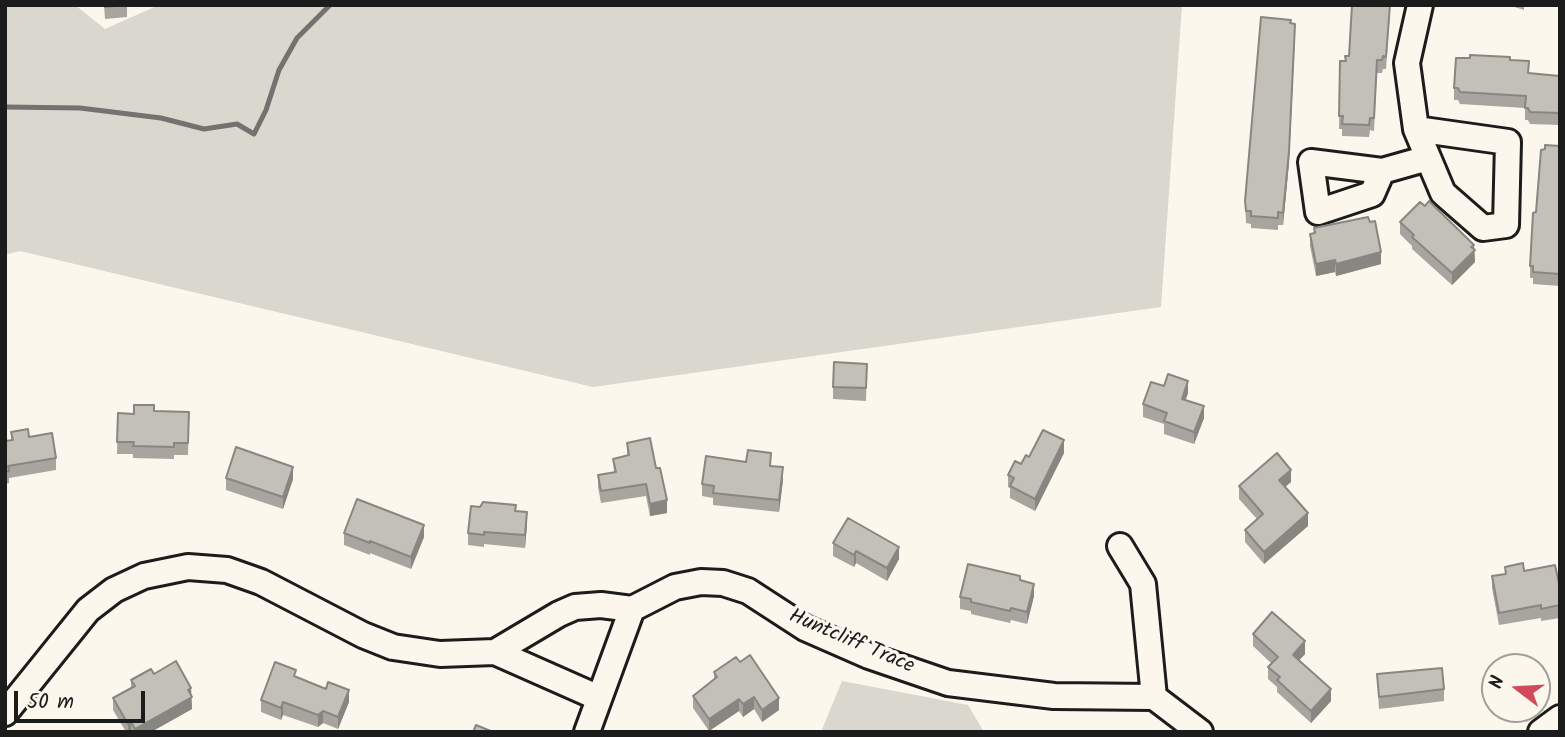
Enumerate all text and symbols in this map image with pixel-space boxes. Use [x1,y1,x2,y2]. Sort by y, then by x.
street label: Huntcliff Trace [784,605,918,681]
north arrow [1481,653,1551,723]
text: N [1482,672,1514,693]
scale bar [18,678,149,722]
text: 50 m [27,686,74,719]

